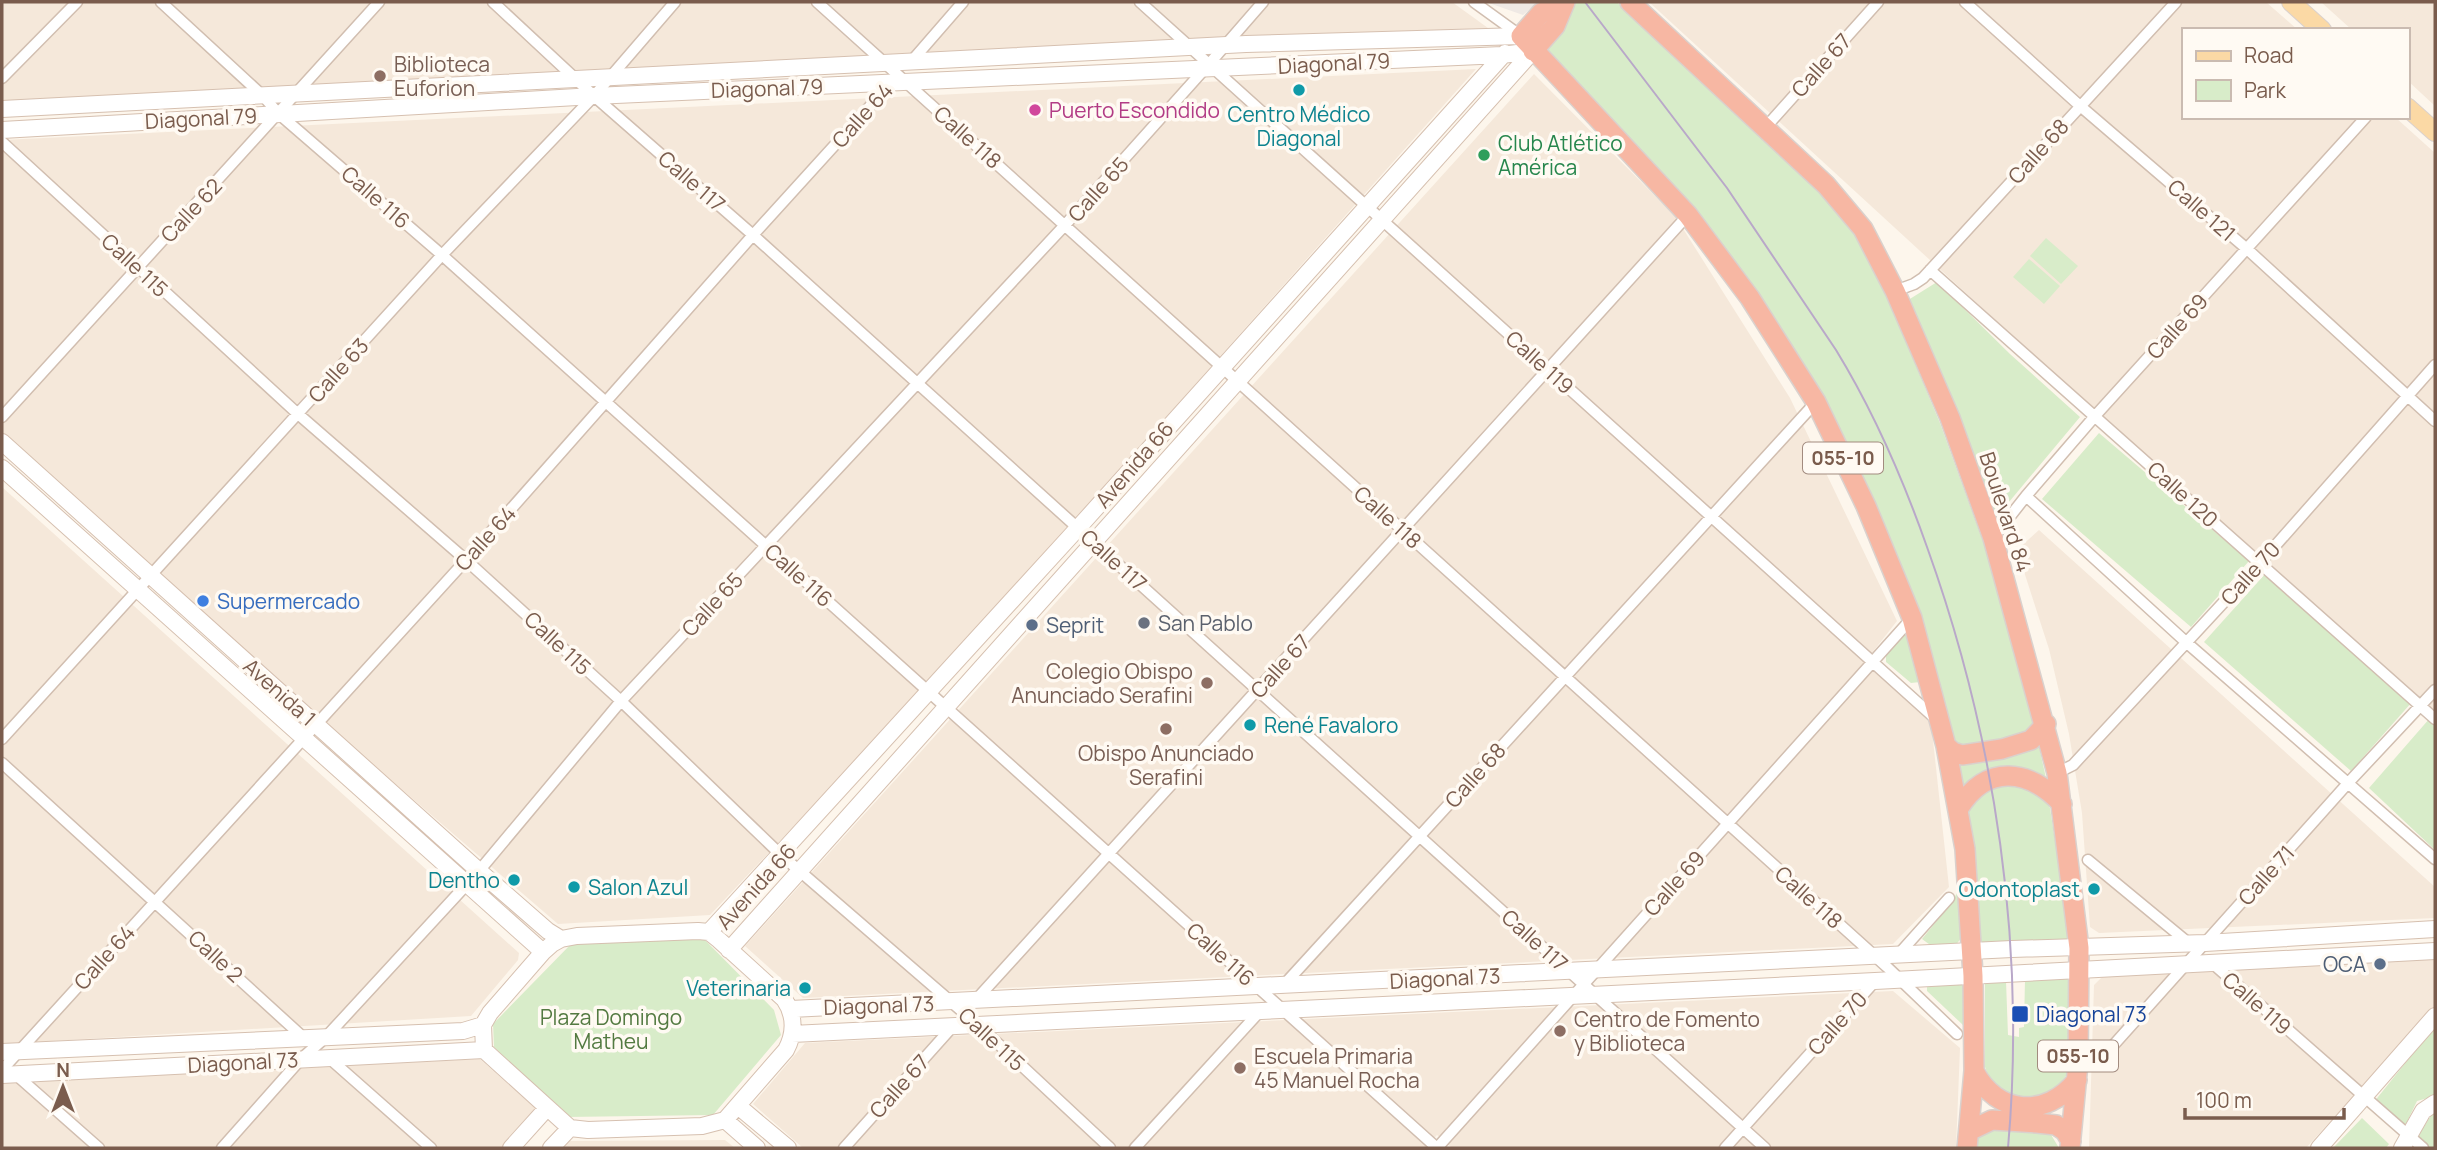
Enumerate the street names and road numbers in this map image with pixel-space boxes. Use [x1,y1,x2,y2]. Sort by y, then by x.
street label: Calle 67 [1785,27,1857,103]
street label: Diagonal 79 [1277,46,1391,80]
street label: Diagonal 79 [710,72,824,104]
street label: Calle 64 [825,77,899,153]
street label: Calle 118 [928,99,1008,175]
street label: Diagonal 79 [144,101,258,135]
street label: Calle 68 [2001,113,2075,189]
street label: Calle 117 [653,144,731,218]
street label: Calle 65 [1061,151,1135,227]
street label: Calle 116 [336,159,416,235]
street label: Calle 62 [154,172,228,248]
street label: Calle 121 [2162,173,2242,247]
street label: Calle 115 [96,227,174,303]
street label: Calle 69 [2140,287,2214,365]
street label: Calle 119 [1500,324,1580,400]
street label: Calle 63 [302,332,374,408]
street label: Avenida 66 [1089,415,1179,513]
road number: 055-10 [1803,442,1883,474]
street label: Boulevard 84 [1973,448,2039,576]
street label: Calle 120 [2142,455,2224,533]
street label: Calle 118 [1348,479,1428,555]
street label: Calle 64 [448,500,522,576]
street label: Calle 117 [1075,523,1153,597]
street label: Calle 70 [2214,535,2286,611]
street label: Calle 116 [759,537,839,613]
street label: Calle 65 [675,566,749,642]
street label: Calle 115 [519,605,597,681]
street label: Calle 67 [1244,628,1316,704]
street label: Avenida 1 [238,652,322,732]
street label: Calle 68 [1438,737,1512,813]
street label: Avenida 66 [710,837,802,935]
street label: Calle 71 [2232,839,2300,911]
street label: Calle 69 [1637,844,1711,922]
street label: Calle 118 [1769,859,1849,935]
street label: Calle 117 [1496,903,1574,977]
street label: Calle 116 [1181,916,1261,992]
street label: Calle 64 [67,919,141,995]
street label: Calle 2 [183,924,249,988]
street label: Diagonal 73 [1389,961,1501,995]
street label: Calle 119 [2217,965,2297,1041]
street label: Calle 70 [1801,985,1873,1061]
street label: Diagonal 73 [823,989,935,1021]
street label: Calle 115 [953,1001,1031,1077]
road number: 055-10 [2038,1040,2118,1072]
street label: Diagonal 73 [187,1045,299,1079]
street label: Calle 67 [863,1048,935,1124]

